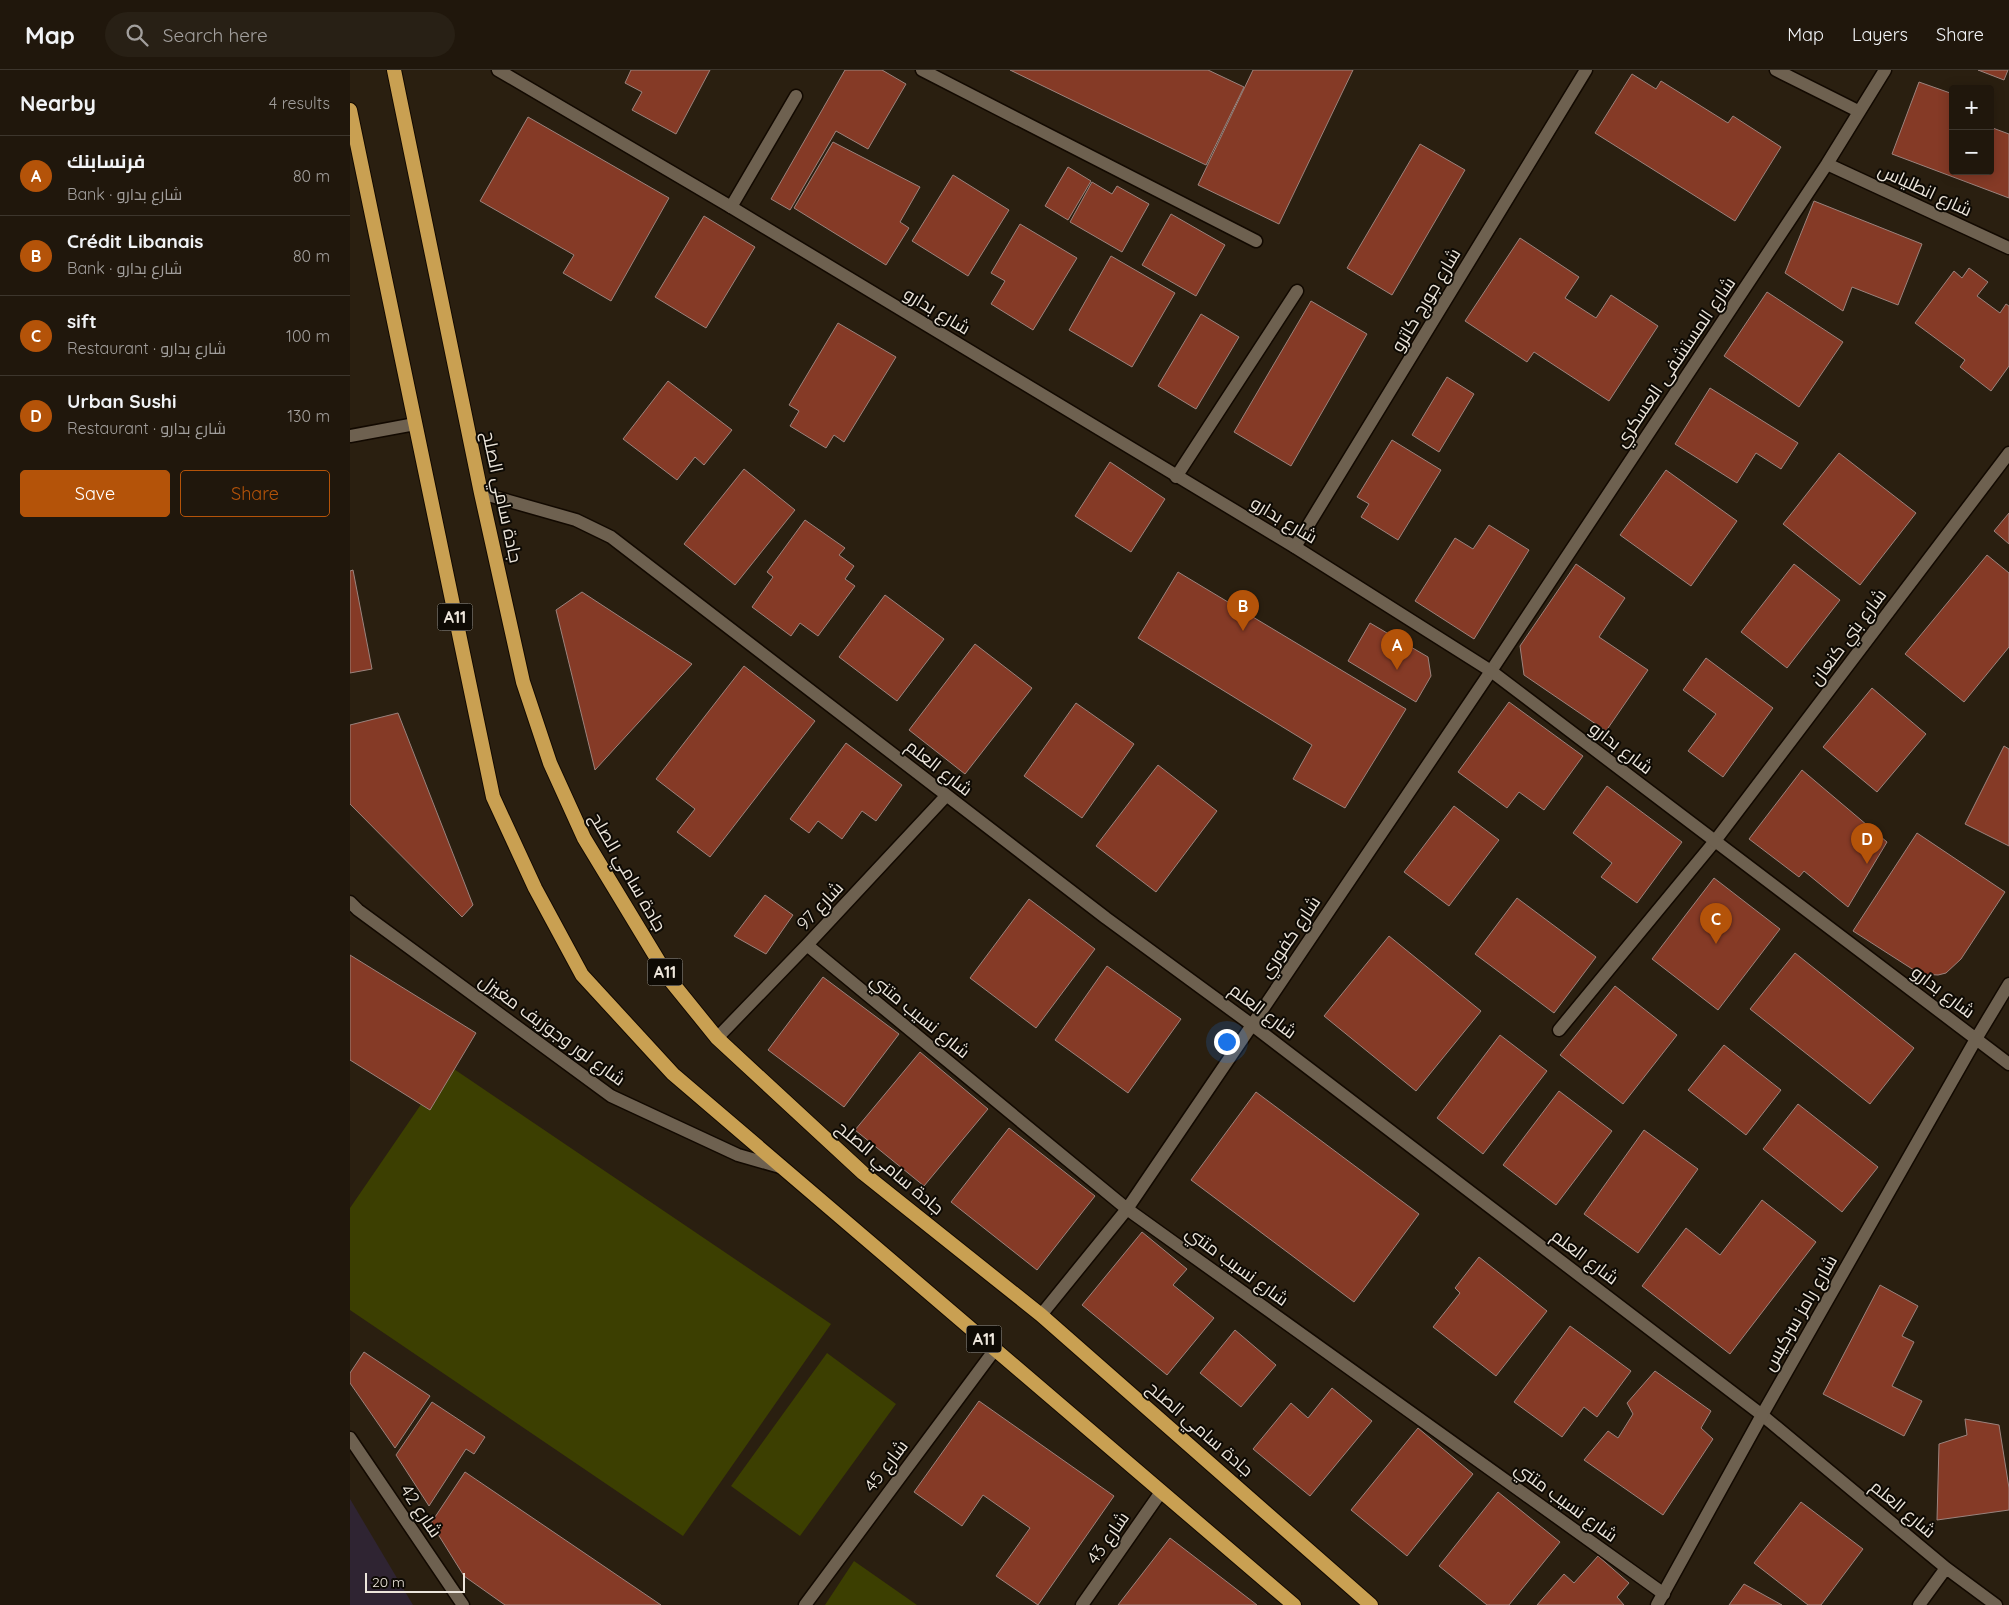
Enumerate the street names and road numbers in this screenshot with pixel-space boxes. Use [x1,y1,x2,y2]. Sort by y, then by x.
street label: شارع انطلياس [1874,158,1976,222]
street label: شارع جورج كاترو [1386,244,1466,356]
street label: شارع المستشفى العسكري [1609,272,1743,453]
street label: شارع بدارو [899,282,975,340]
street label: جادة سامي الصلح [474,429,528,565]
street label: شارع بدارو [1246,491,1322,549]
street label: شارع بني كنعان [1804,584,1894,691]
road number: A11 [438,604,472,630]
street label: شارع بدارو [1584,716,1658,780]
street label: شارع العلم [901,734,977,802]
street label: جادة سامي الصلح [582,808,672,937]
street label: شارع 97 [791,876,849,936]
street label: شارع كفوري [1254,891,1328,984]
road number: A11 [648,959,682,986]
street label: شارع بدارو [1906,960,1980,1024]
street label: شارع نسيب متني [864,968,975,1065]
street label: شارع لور وجوزيف مغيزل [474,969,630,1091]
street label: شارع العلم [1224,978,1302,1044]
street label: جادة سامي الصلح [830,1116,949,1222]
street label: شارع نسيب متني [1179,1220,1293,1313]
street label: شارع العلم [1546,1224,1624,1290]
street label: شارع رامز سركيس [1757,1251,1843,1375]
road number: A11 [966,1326,1002,1352]
street label: جادة سامي الصلح [1140,1376,1258,1484]
street label: شارع 45 [859,1435,913,1497]
street label: شارع نسيب متني [1508,1456,1622,1549]
street label: شارع العلم [1865,1475,1941,1543]
street label: شارع 42 [394,1480,448,1542]
street label: شارع 43 [1081,1507,1135,1569]

